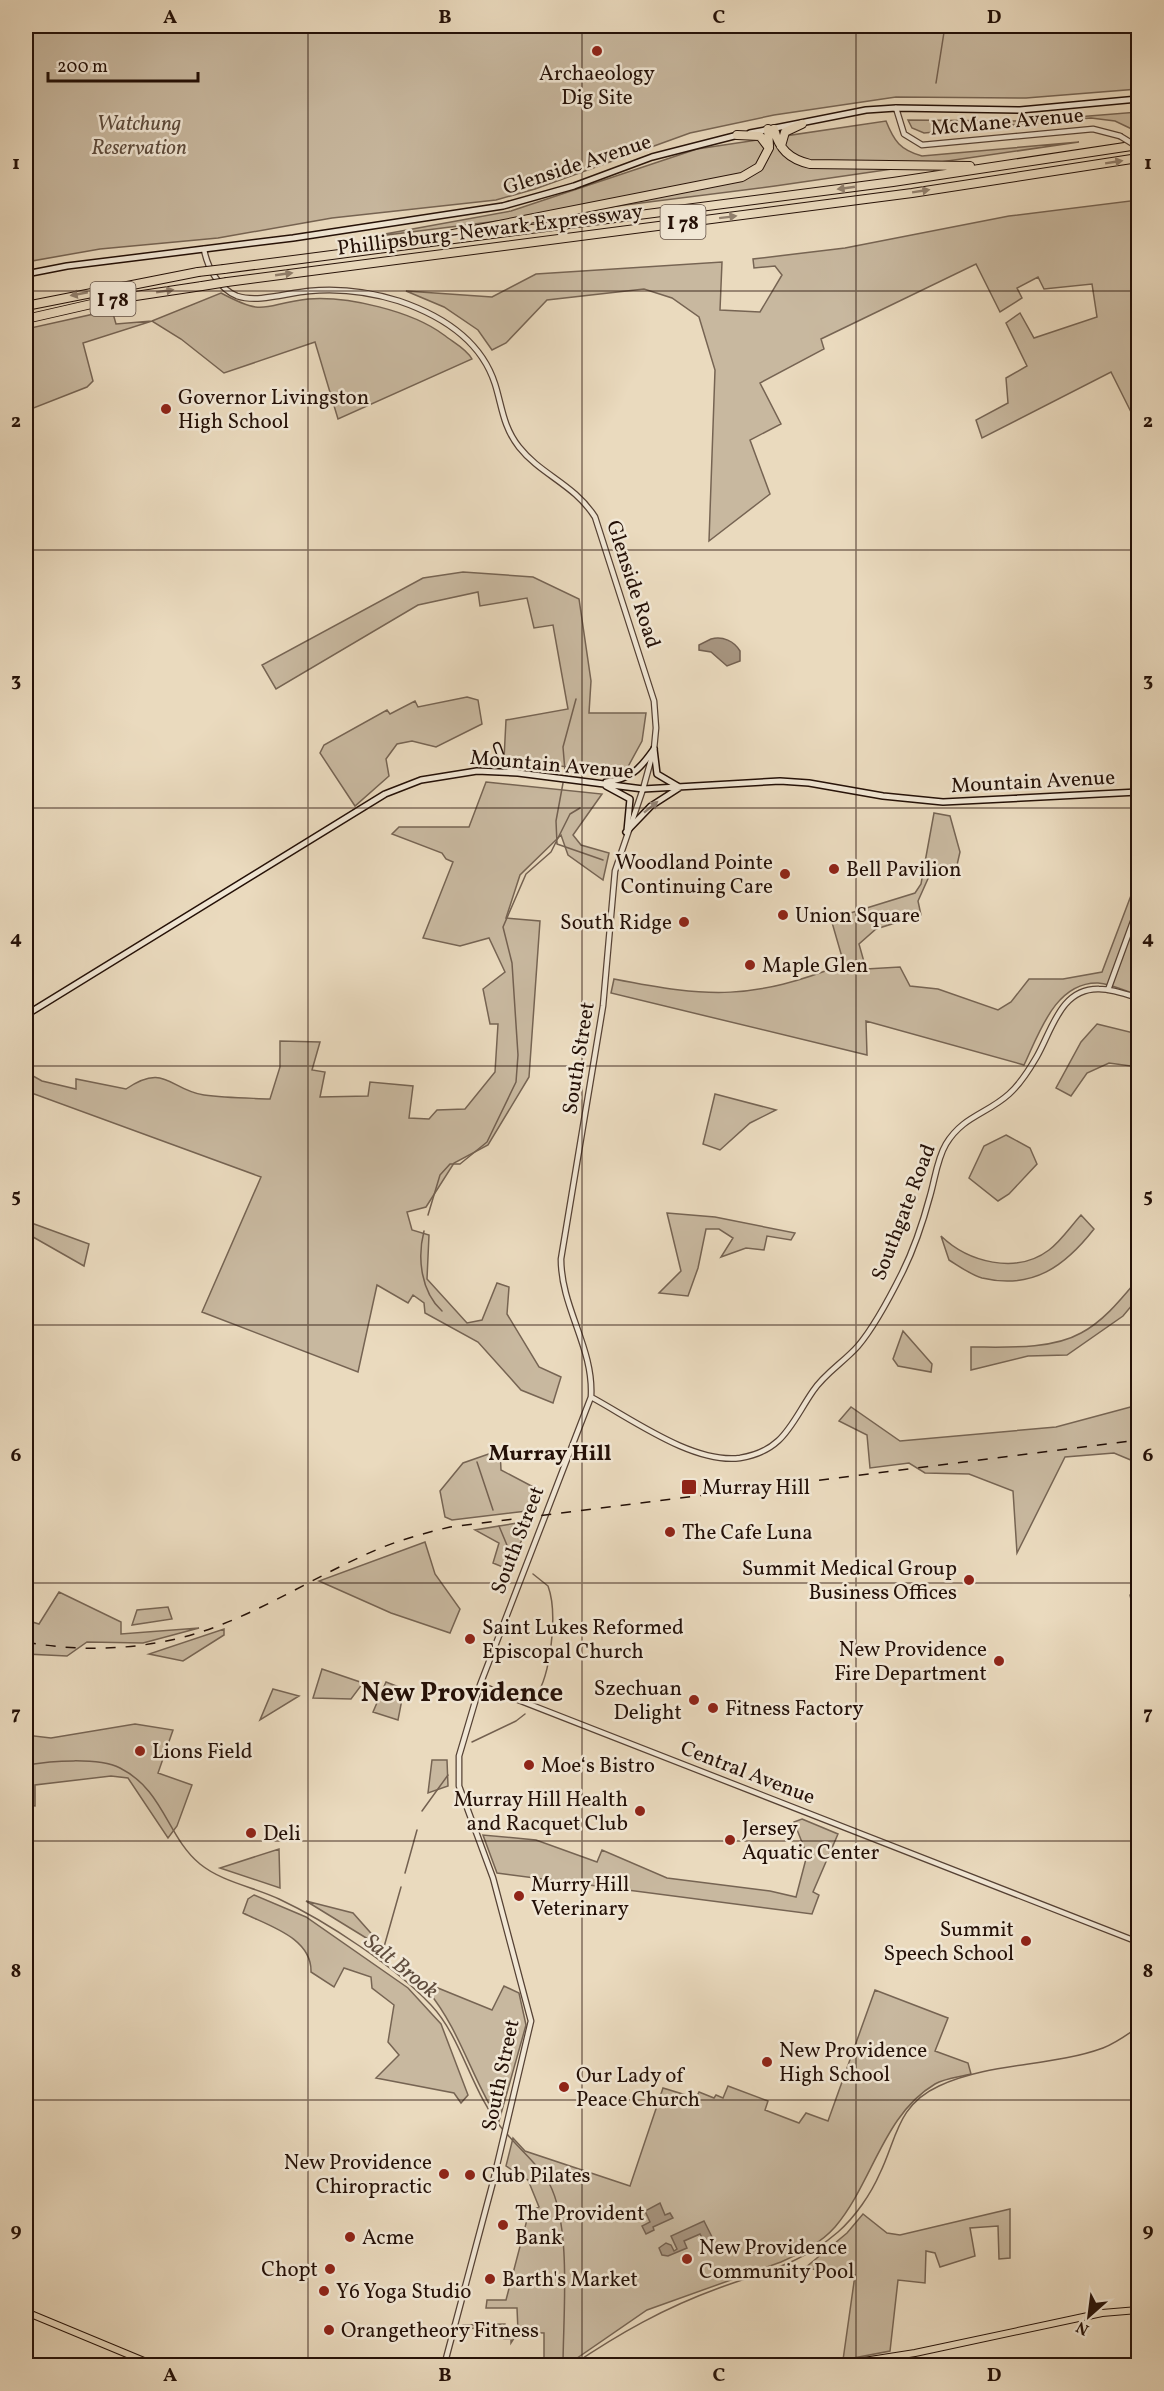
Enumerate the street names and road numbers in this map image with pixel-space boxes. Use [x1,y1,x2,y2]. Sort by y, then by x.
street label: McMane Avenue [929,101,1085,144]
street label: Glenside Avenue [500,128,655,203]
street label: Phillipsburg-Newark Expressway [336,197,645,264]
road number: I 78 [660,205,706,239]
road number: I 78 [90,282,136,316]
street label: Glenside Road [598,517,667,652]
street label: Mountain Avenue [469,744,635,787]
street label: Mountain Avenue [950,764,1116,801]
street label: South Street [556,1000,603,1117]
street label: Southgate Road [865,1140,944,1285]
street label: South Street [484,1482,552,1599]
street label: Central Avenue [676,1734,819,1812]
street label: South Street [475,2017,527,2134]

